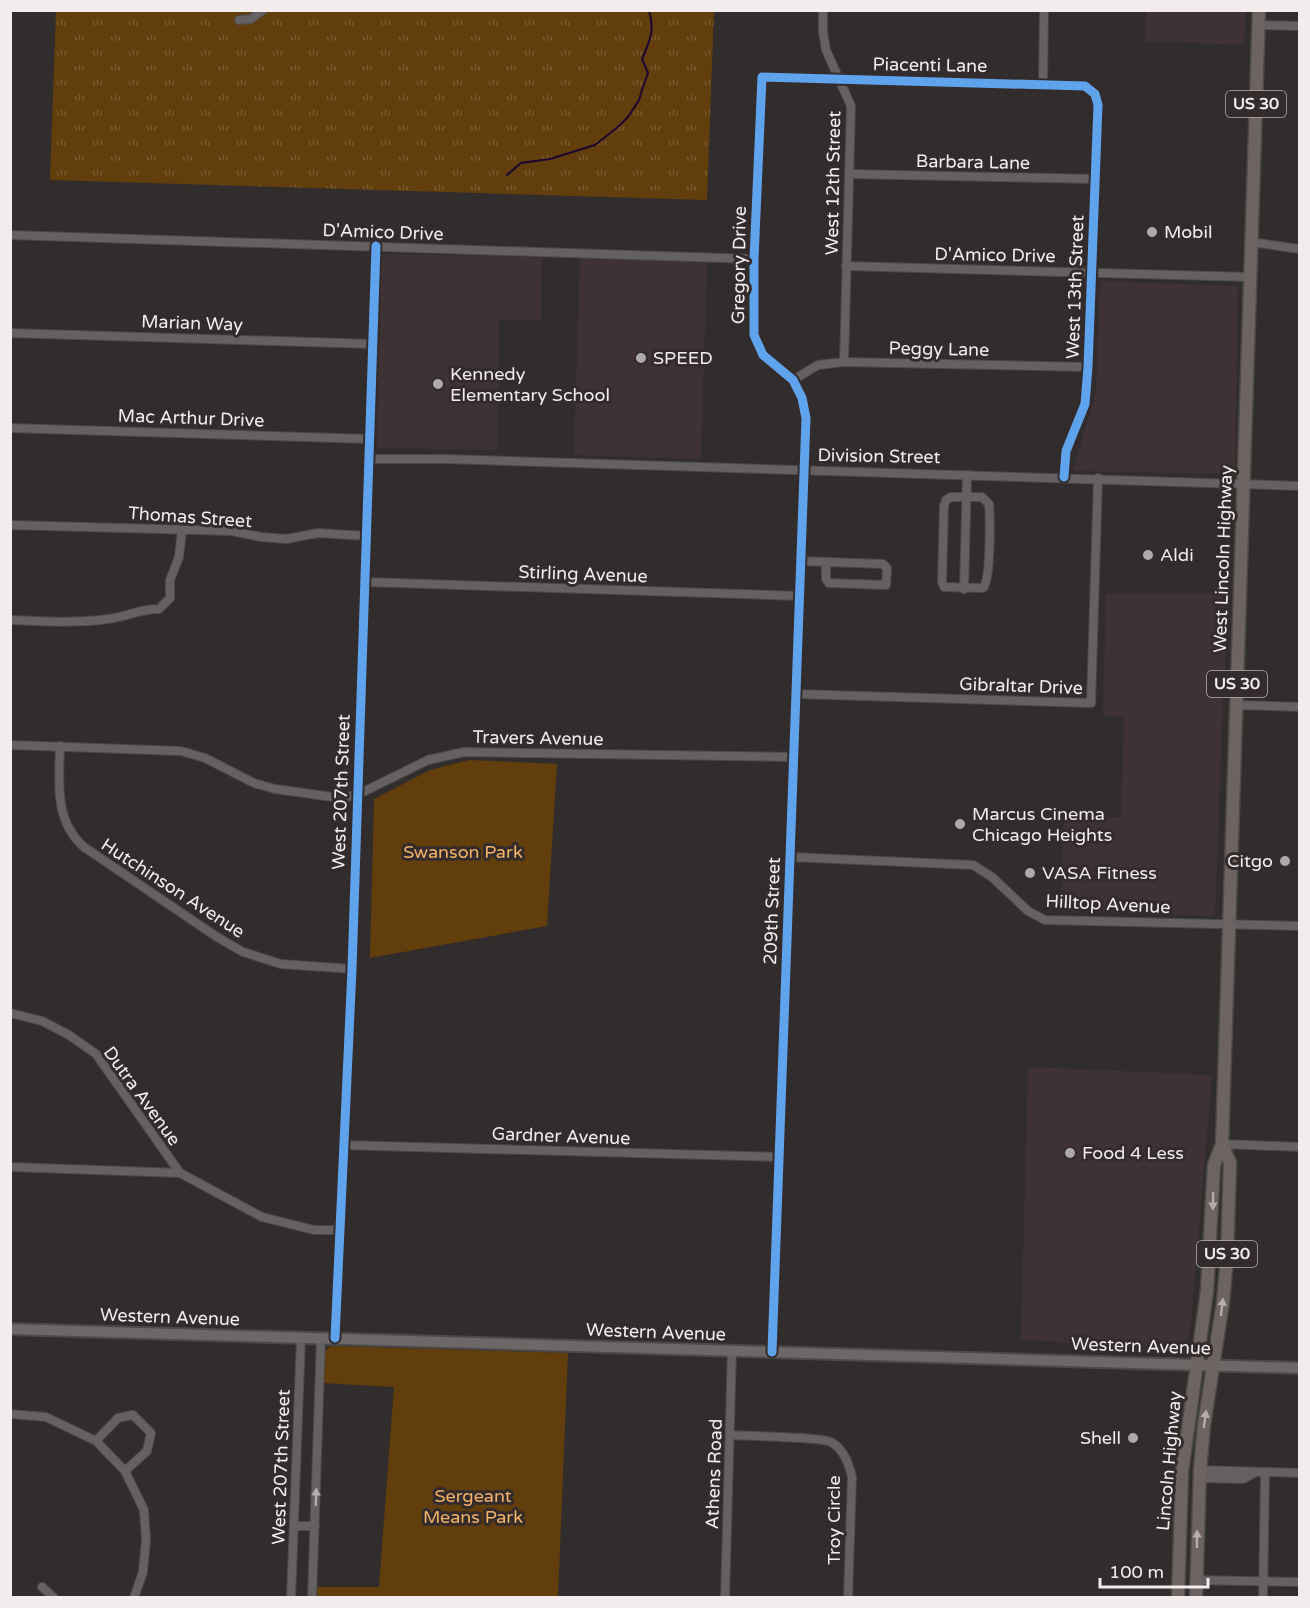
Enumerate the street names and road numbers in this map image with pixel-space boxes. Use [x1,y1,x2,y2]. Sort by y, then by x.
street label: Piacenti Lane [872,53,988,77]
road number: US 30 [1226,91,1286,117]
street label: West 12th Street [821,111,845,255]
street label: Barbara Lane [916,150,1030,174]
street label: Gregory Drive [727,206,751,324]
street label: West 13th Street [1061,214,1089,359]
street label: D'Amico Drive [322,219,444,245]
street label: D'Amico Drive [934,243,1056,267]
street label: Marian Way [141,310,244,336]
street label: Peggy Lane [888,337,990,361]
street label: Mac Arthur Drive [117,404,265,432]
street label: Division Street [817,444,941,468]
street label: West Lincoln Highway [1209,464,1237,653]
street label: Thomas Street [127,502,253,532]
street label: Stirling Avenue [518,561,648,587]
road number: US 30 [1207,671,1267,697]
street label: Gibraltar Drive [959,673,1083,699]
street label: West 207th Street [327,714,355,870]
street label: Travers Avenue [472,726,604,750]
street label: Hutchinson Avenue [97,833,249,943]
street label: 209th Street [759,857,785,965]
street label: Hilltop Avenue [1045,890,1171,918]
street label: Dutra Avenue [99,1042,185,1150]
street label: Gardner Avenue [491,1123,631,1149]
road number: US 30 [1197,1241,1257,1267]
street label: Western Avenue [100,1304,240,1330]
street label: Western Avenue [586,1319,726,1345]
street label: Western Avenue [1071,1333,1211,1359]
street label: West 207th Street [267,1389,295,1545]
street label: Lincoln Highway [1152,1390,1186,1532]
street label: Athens Road [701,1418,727,1530]
street label: Troy Circle [823,1475,845,1565]

